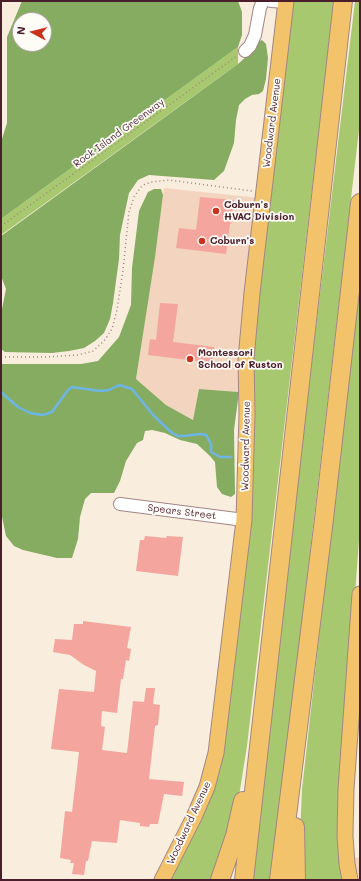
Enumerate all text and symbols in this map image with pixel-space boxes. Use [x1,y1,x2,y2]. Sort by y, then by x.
north arrow [12,12,52,52]
text: N [13,26,29,36]
street label: Woodward Avenue [261,78,283,168]
street label: Rock Island Greenway [71,96,167,170]
place label: Coburn's HVAC Division [224,199,294,222]
marker: Coburn's HVAC Division [211,206,221,216]
place label: Coburn's [210,235,254,247]
marker: Coburn's [197,236,207,246]
place label: Montessori School of Ruston [198,347,282,370]
marker: Montessori School of Ruston [185,354,195,364]
street label: Woodward Avenue [239,401,253,491]
street label: Spears Street [147,502,217,522]
street label: Woodward Avenue [165,780,213,866]

